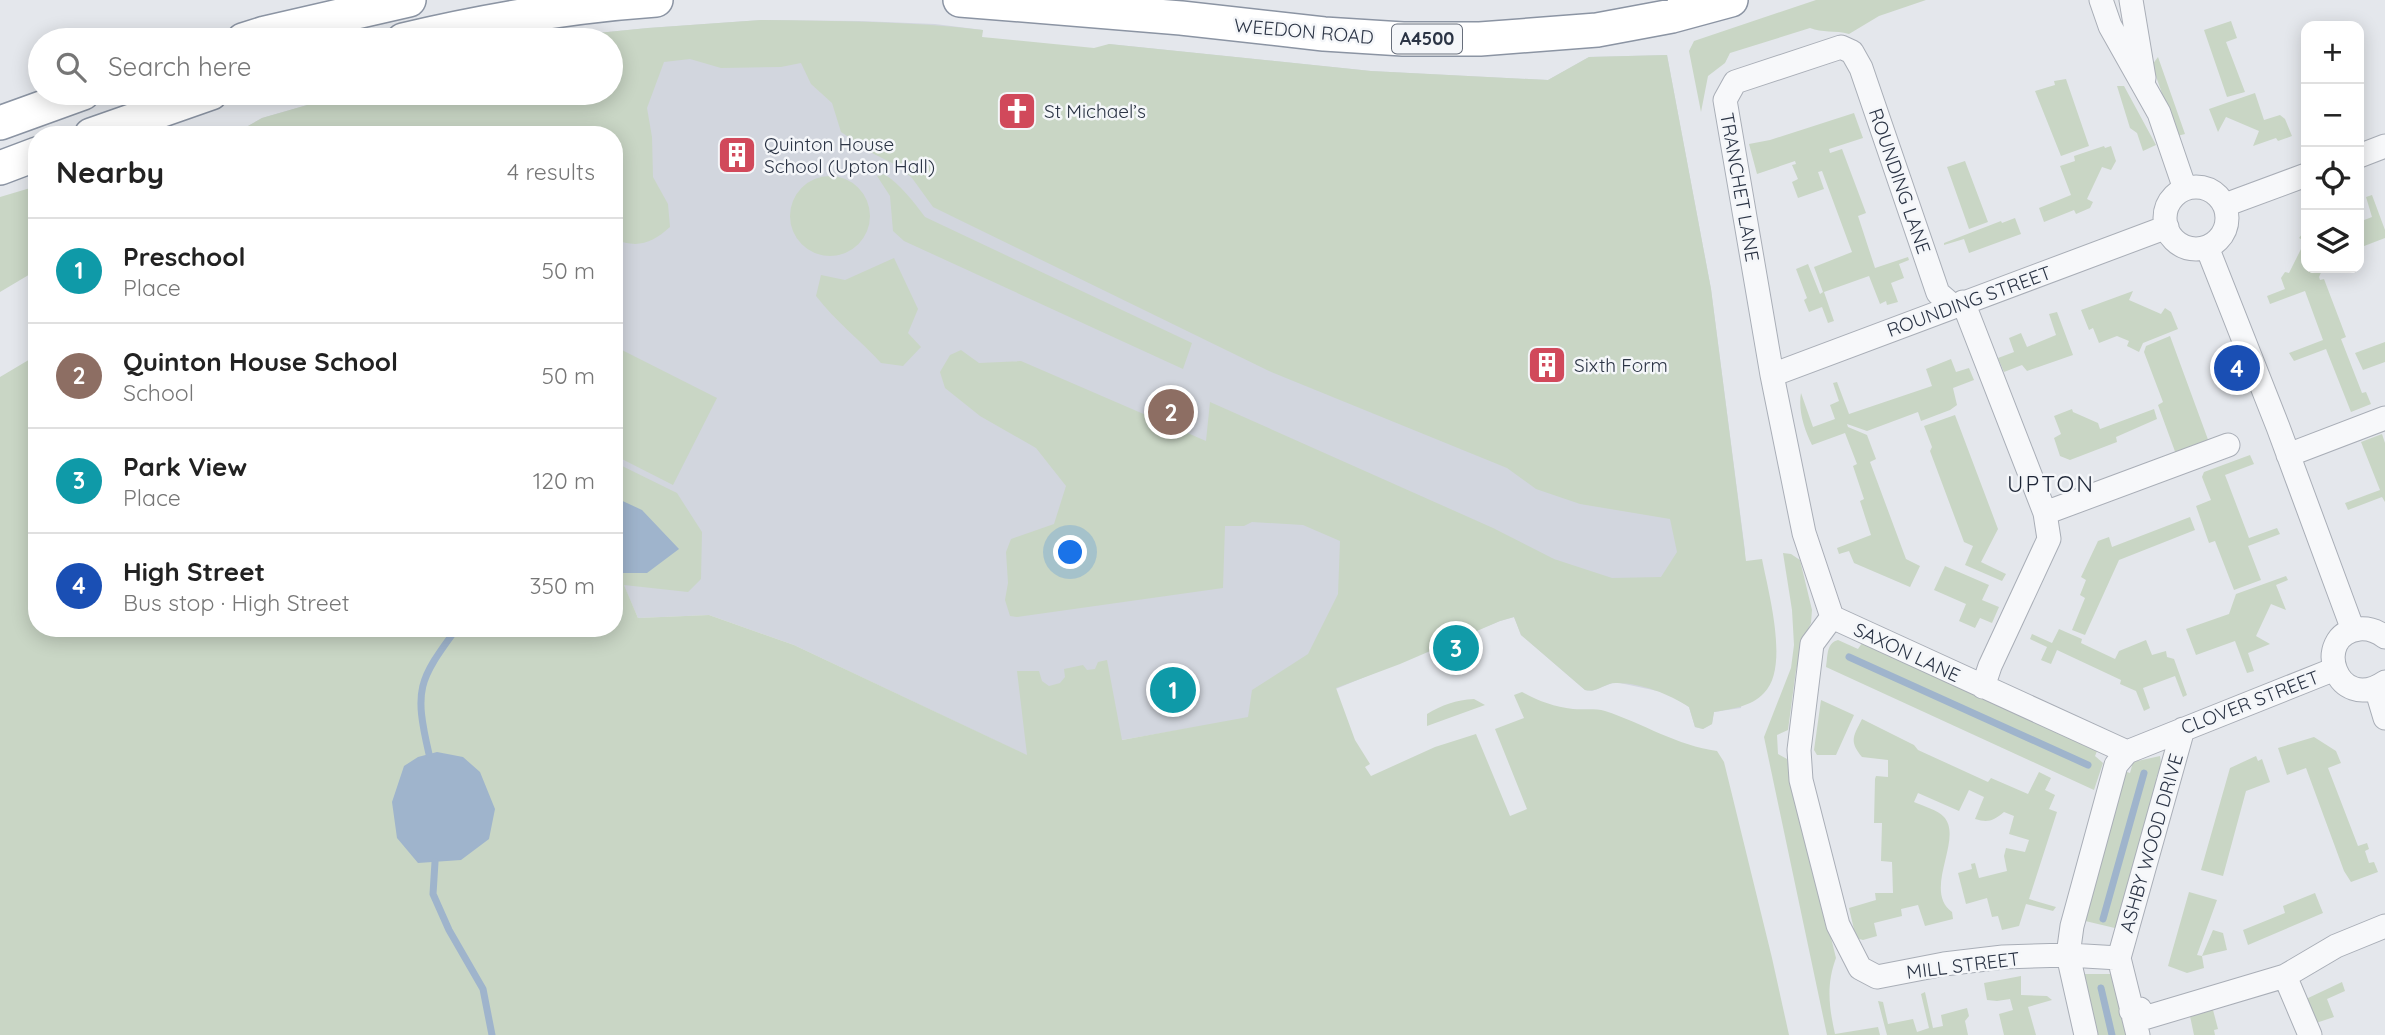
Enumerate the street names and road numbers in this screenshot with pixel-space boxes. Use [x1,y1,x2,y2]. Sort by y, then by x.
street label: WEEDON ROAD [1233,13,1375,49]
road number: A4500 [1392,24,1462,54]
street label: ROUNDING LANE [1864,105,1936,257]
street label: TRANCHET LANE [1715,111,1765,263]
street label: ROUNDING STREET [1884,260,2054,342]
street label: SAXON LANE [1850,617,1964,687]
street label: CLOVER STREET [2178,665,2322,739]
street label: ASHBY WOOD DRIVE [2114,751,2188,935]
street label: MILL STREET [1905,946,2021,984]

